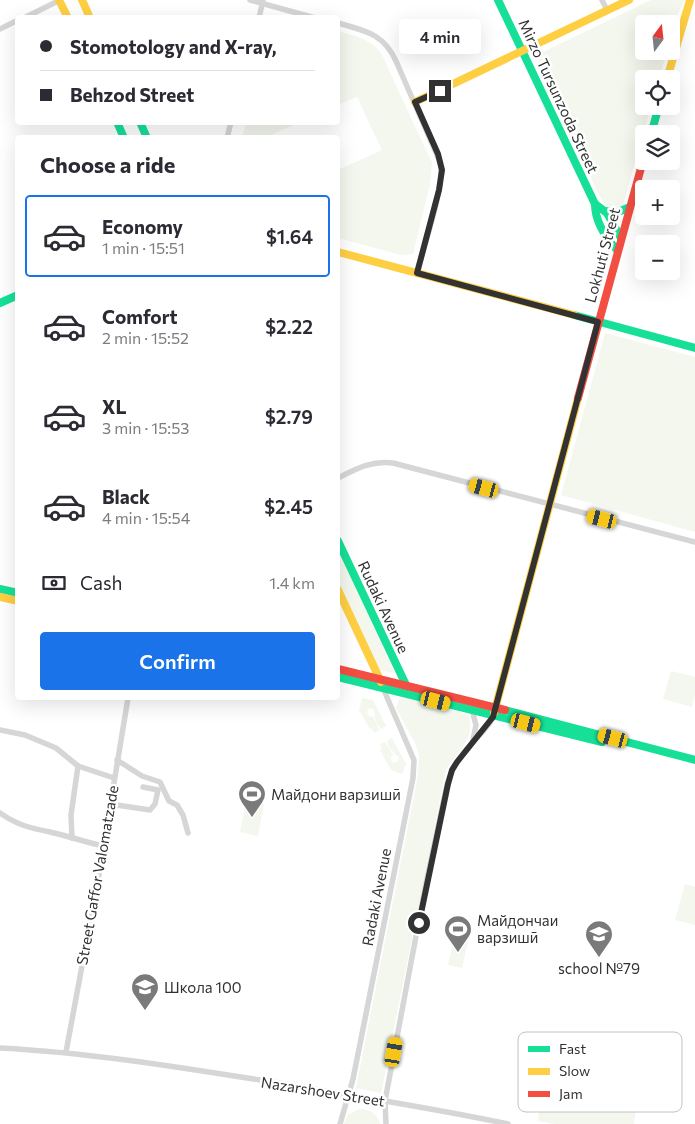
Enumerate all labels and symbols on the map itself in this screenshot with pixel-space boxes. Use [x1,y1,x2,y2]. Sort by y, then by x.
north arrow [635,15,680,60]
street label: Mirzo Tursunzoda Street [515,16,603,176]
callout: 4 min [399,18,481,54]
route end [429,80,451,102]
street label: Lokhuti Street [581,205,623,305]
car [467,477,500,499]
car [585,508,618,530]
street label: Rudaki Avenue [355,558,413,656]
car [419,690,452,712]
car [509,712,542,734]
car [596,727,629,749]
sports icon: Майдони варзишӣ [237,779,267,818]
street label: Street Gaffor Valomatzade [72,784,122,966]
place label: Майдони варзишӣ [271,785,401,803]
street label: Radaki Avenue [358,847,394,947]
place label: Майдончаи варзишӣ [477,911,558,946]
route start [408,912,430,934]
sports icon: Майдончаи варзишӣ [443,914,473,953]
school or university icon: school №79 [584,919,614,958]
place label: school №79 [558,959,640,977]
school or university icon: Школа 100 [130,972,160,1011]
place label: Школа 100 [164,978,242,996]
legend [518,1032,682,1112]
car [384,1036,403,1068]
text: Fast [559,1040,586,1057]
text: Slow [559,1062,590,1079]
street label: Nazarshoev Street [260,1072,386,1110]
text: Jam [559,1085,583,1102]

